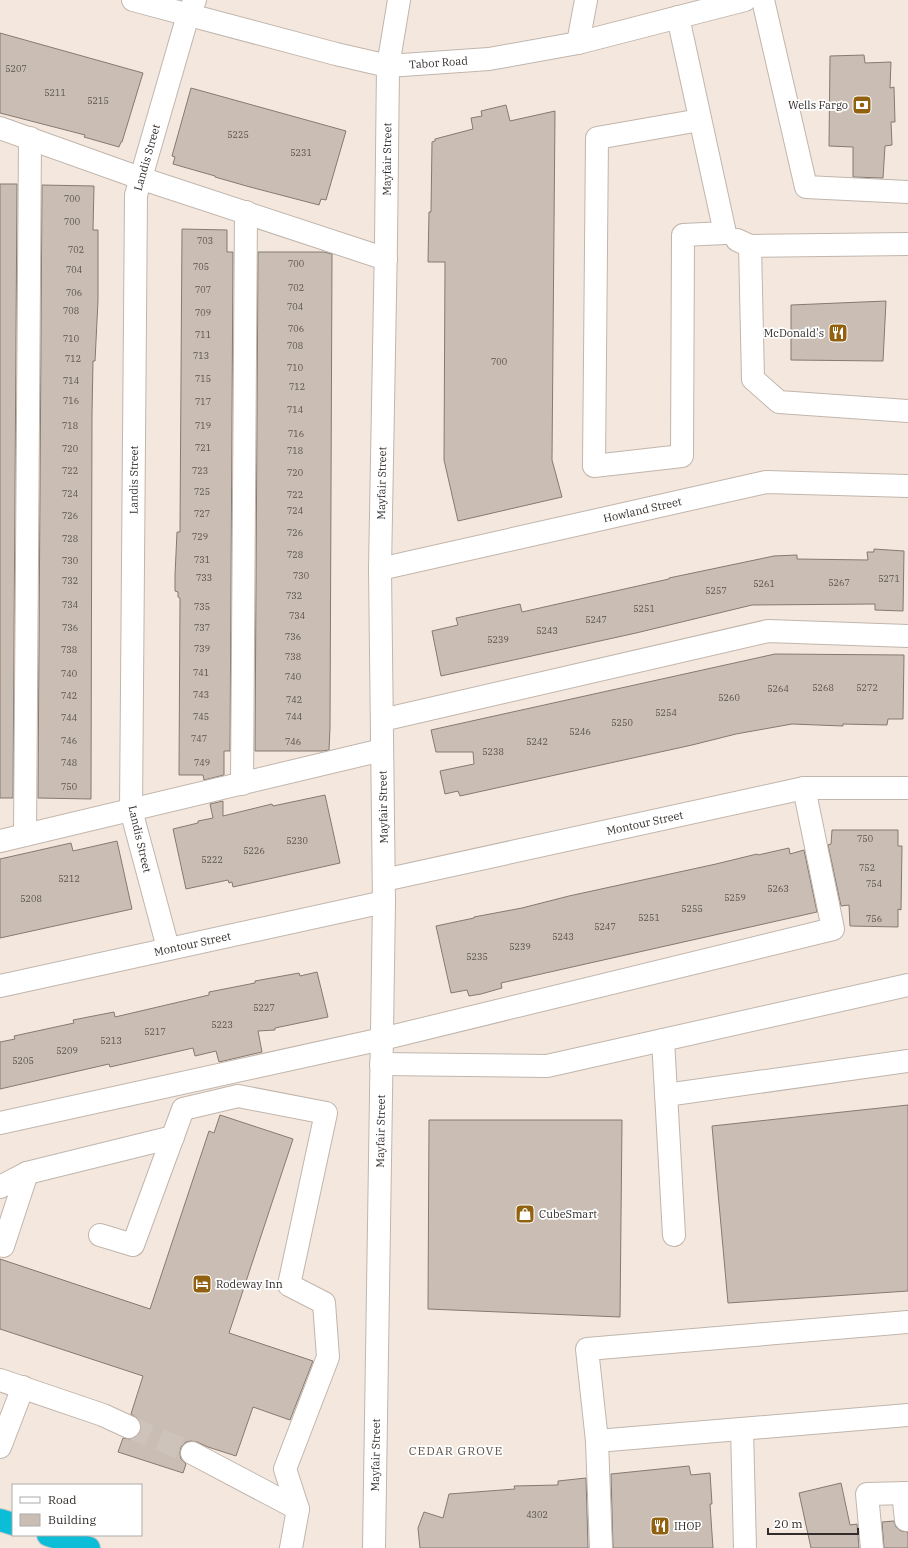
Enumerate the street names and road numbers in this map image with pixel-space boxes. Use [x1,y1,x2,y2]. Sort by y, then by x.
street label: Tabor Road [408,53,469,72]
street label: Landis Street [131,122,163,192]
street label: Mayfair Street [380,122,394,196]
street label: Landis Street [126,445,141,514]
street label: Mayfair Street [374,446,389,520]
street label: Howland Street [602,494,683,525]
street label: Mayfair Street [375,770,391,844]
street label: Landis Street [125,804,155,874]
street label: Montour Street [605,808,685,838]
street label: Montour Street [153,929,232,959]
street label: Mayfair Street [373,1094,388,1168]
street label: Mayfair Street [368,1418,383,1492]

